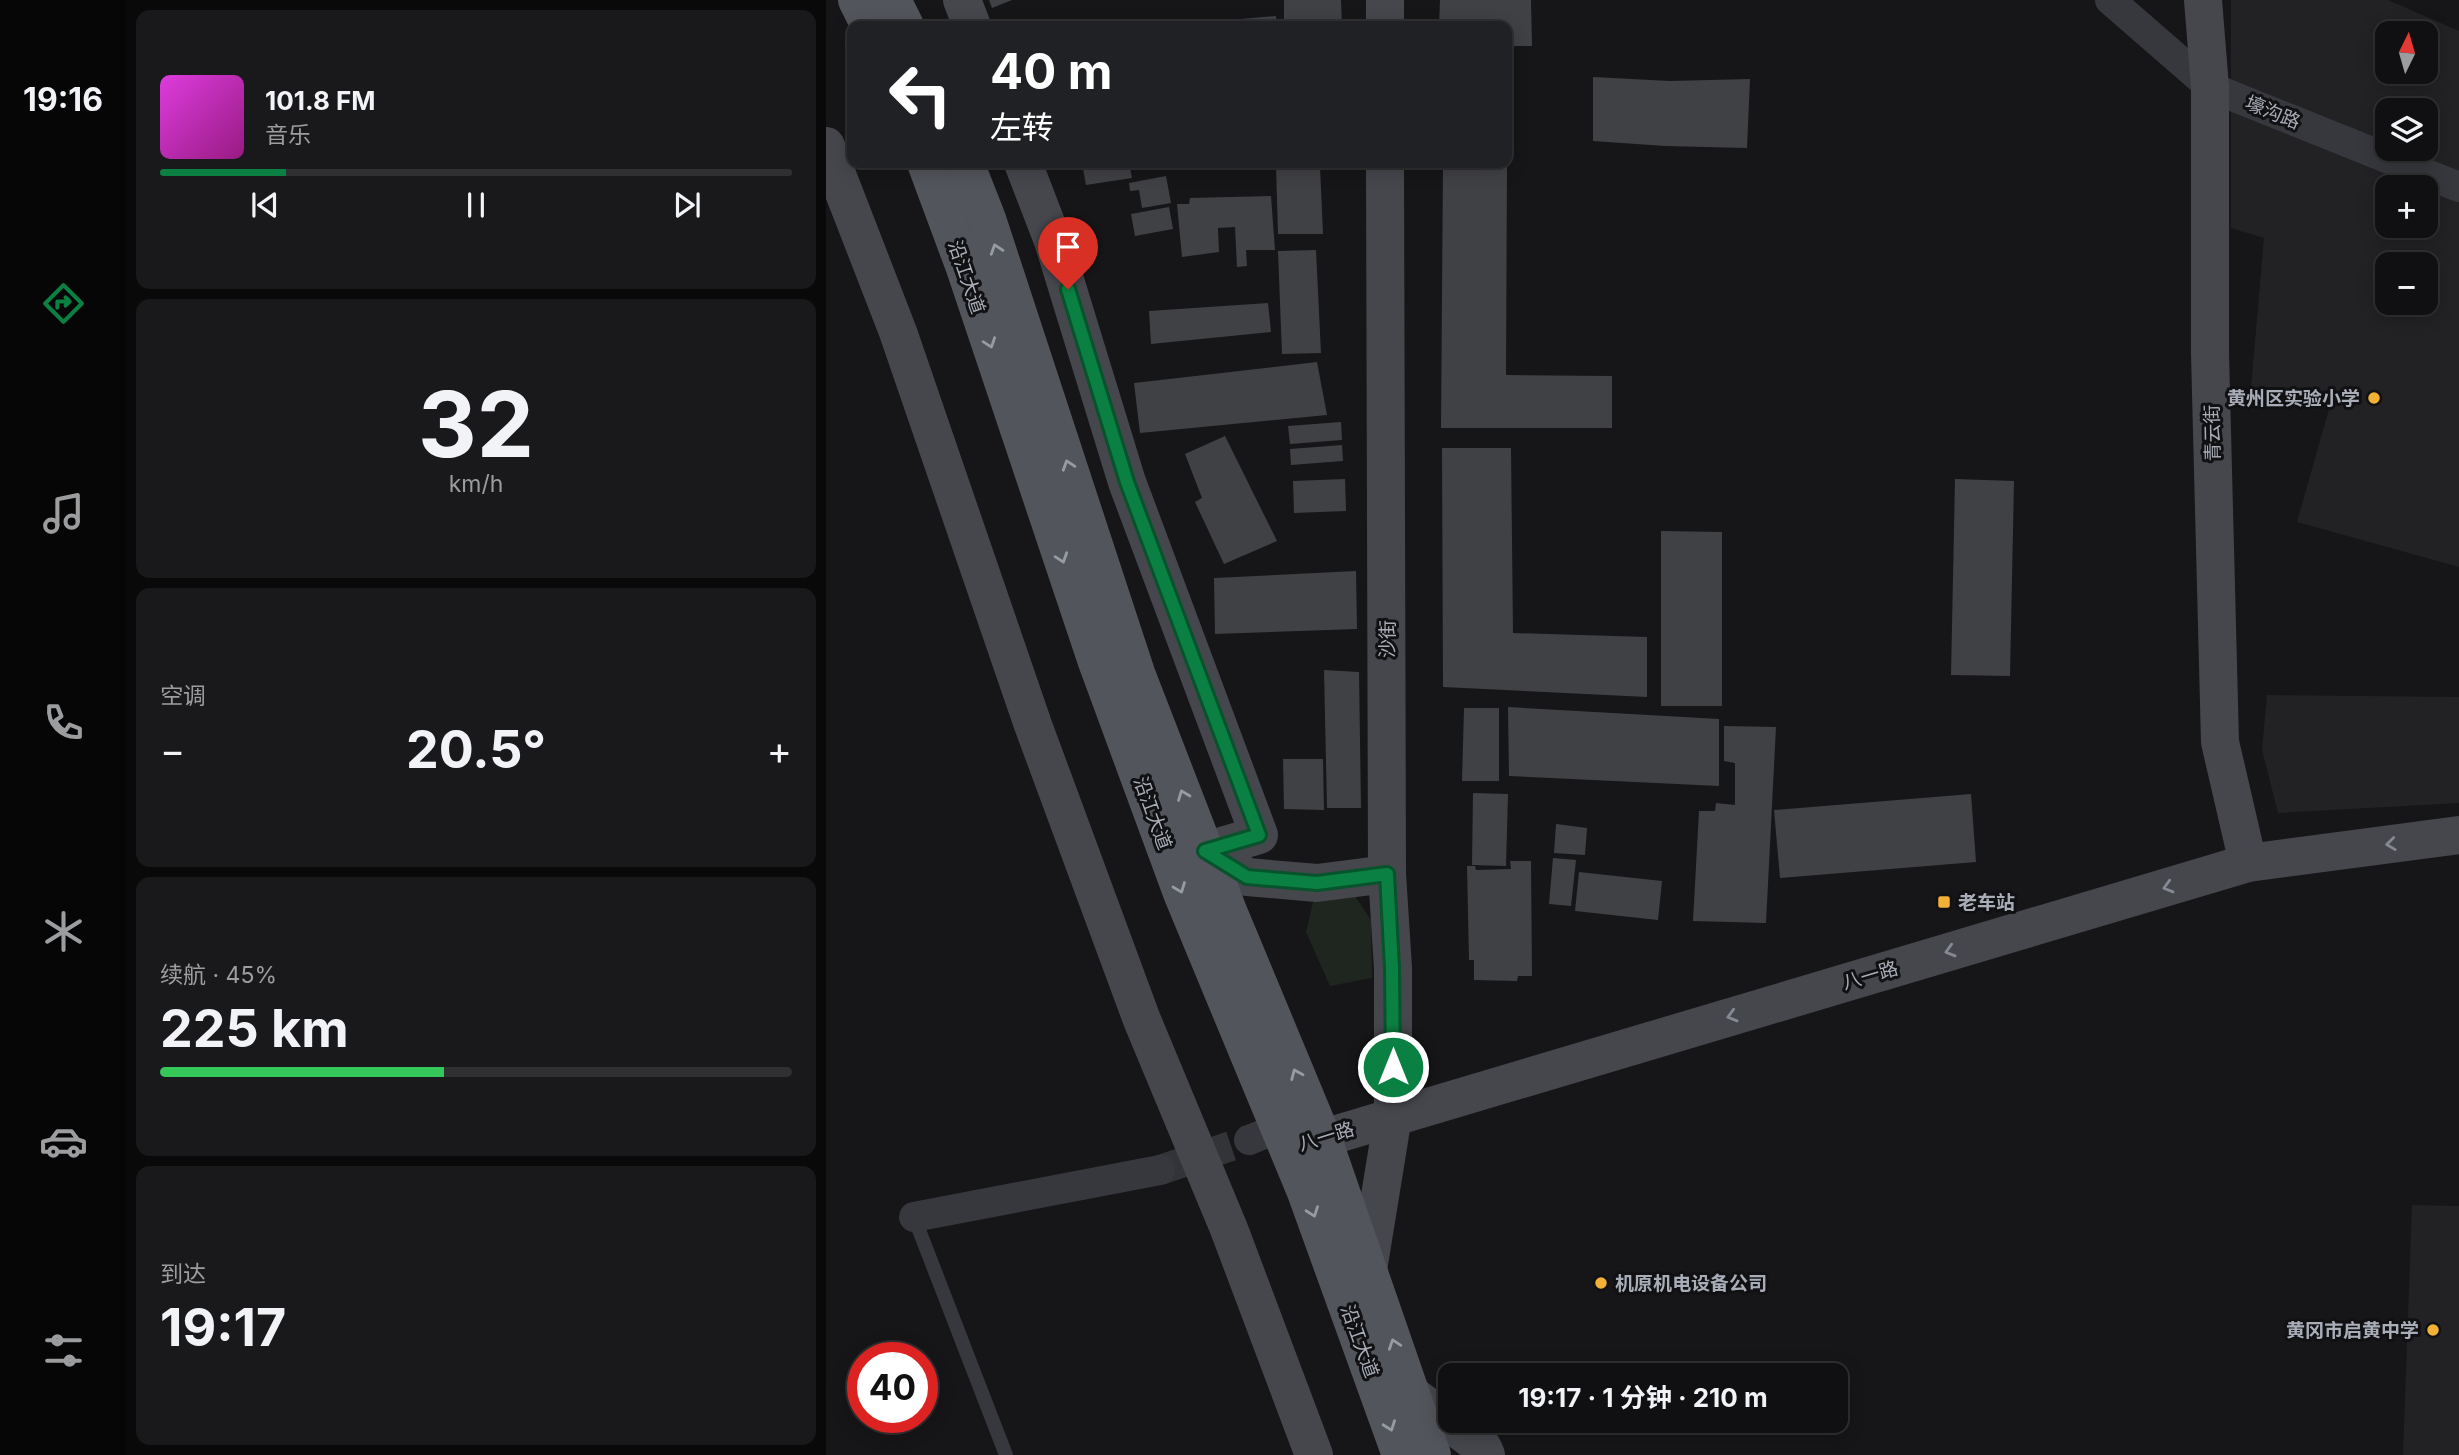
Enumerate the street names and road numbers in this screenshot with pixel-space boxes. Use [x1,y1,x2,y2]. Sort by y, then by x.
street label: 壕沟路 [2242,91,2304,134]
street label: 沿江大道 [943,237,990,317]
street label: 青云街 [2201,404,2224,462]
street label: 沙街 [1376,620,1399,658]
street label: 沿江大道 [1129,774,1176,853]
street label: 八一路 [1840,957,1901,994]
street label: 八一路 [1296,1117,1357,1156]
street label: 沿江大道 [1336,1302,1383,1381]

